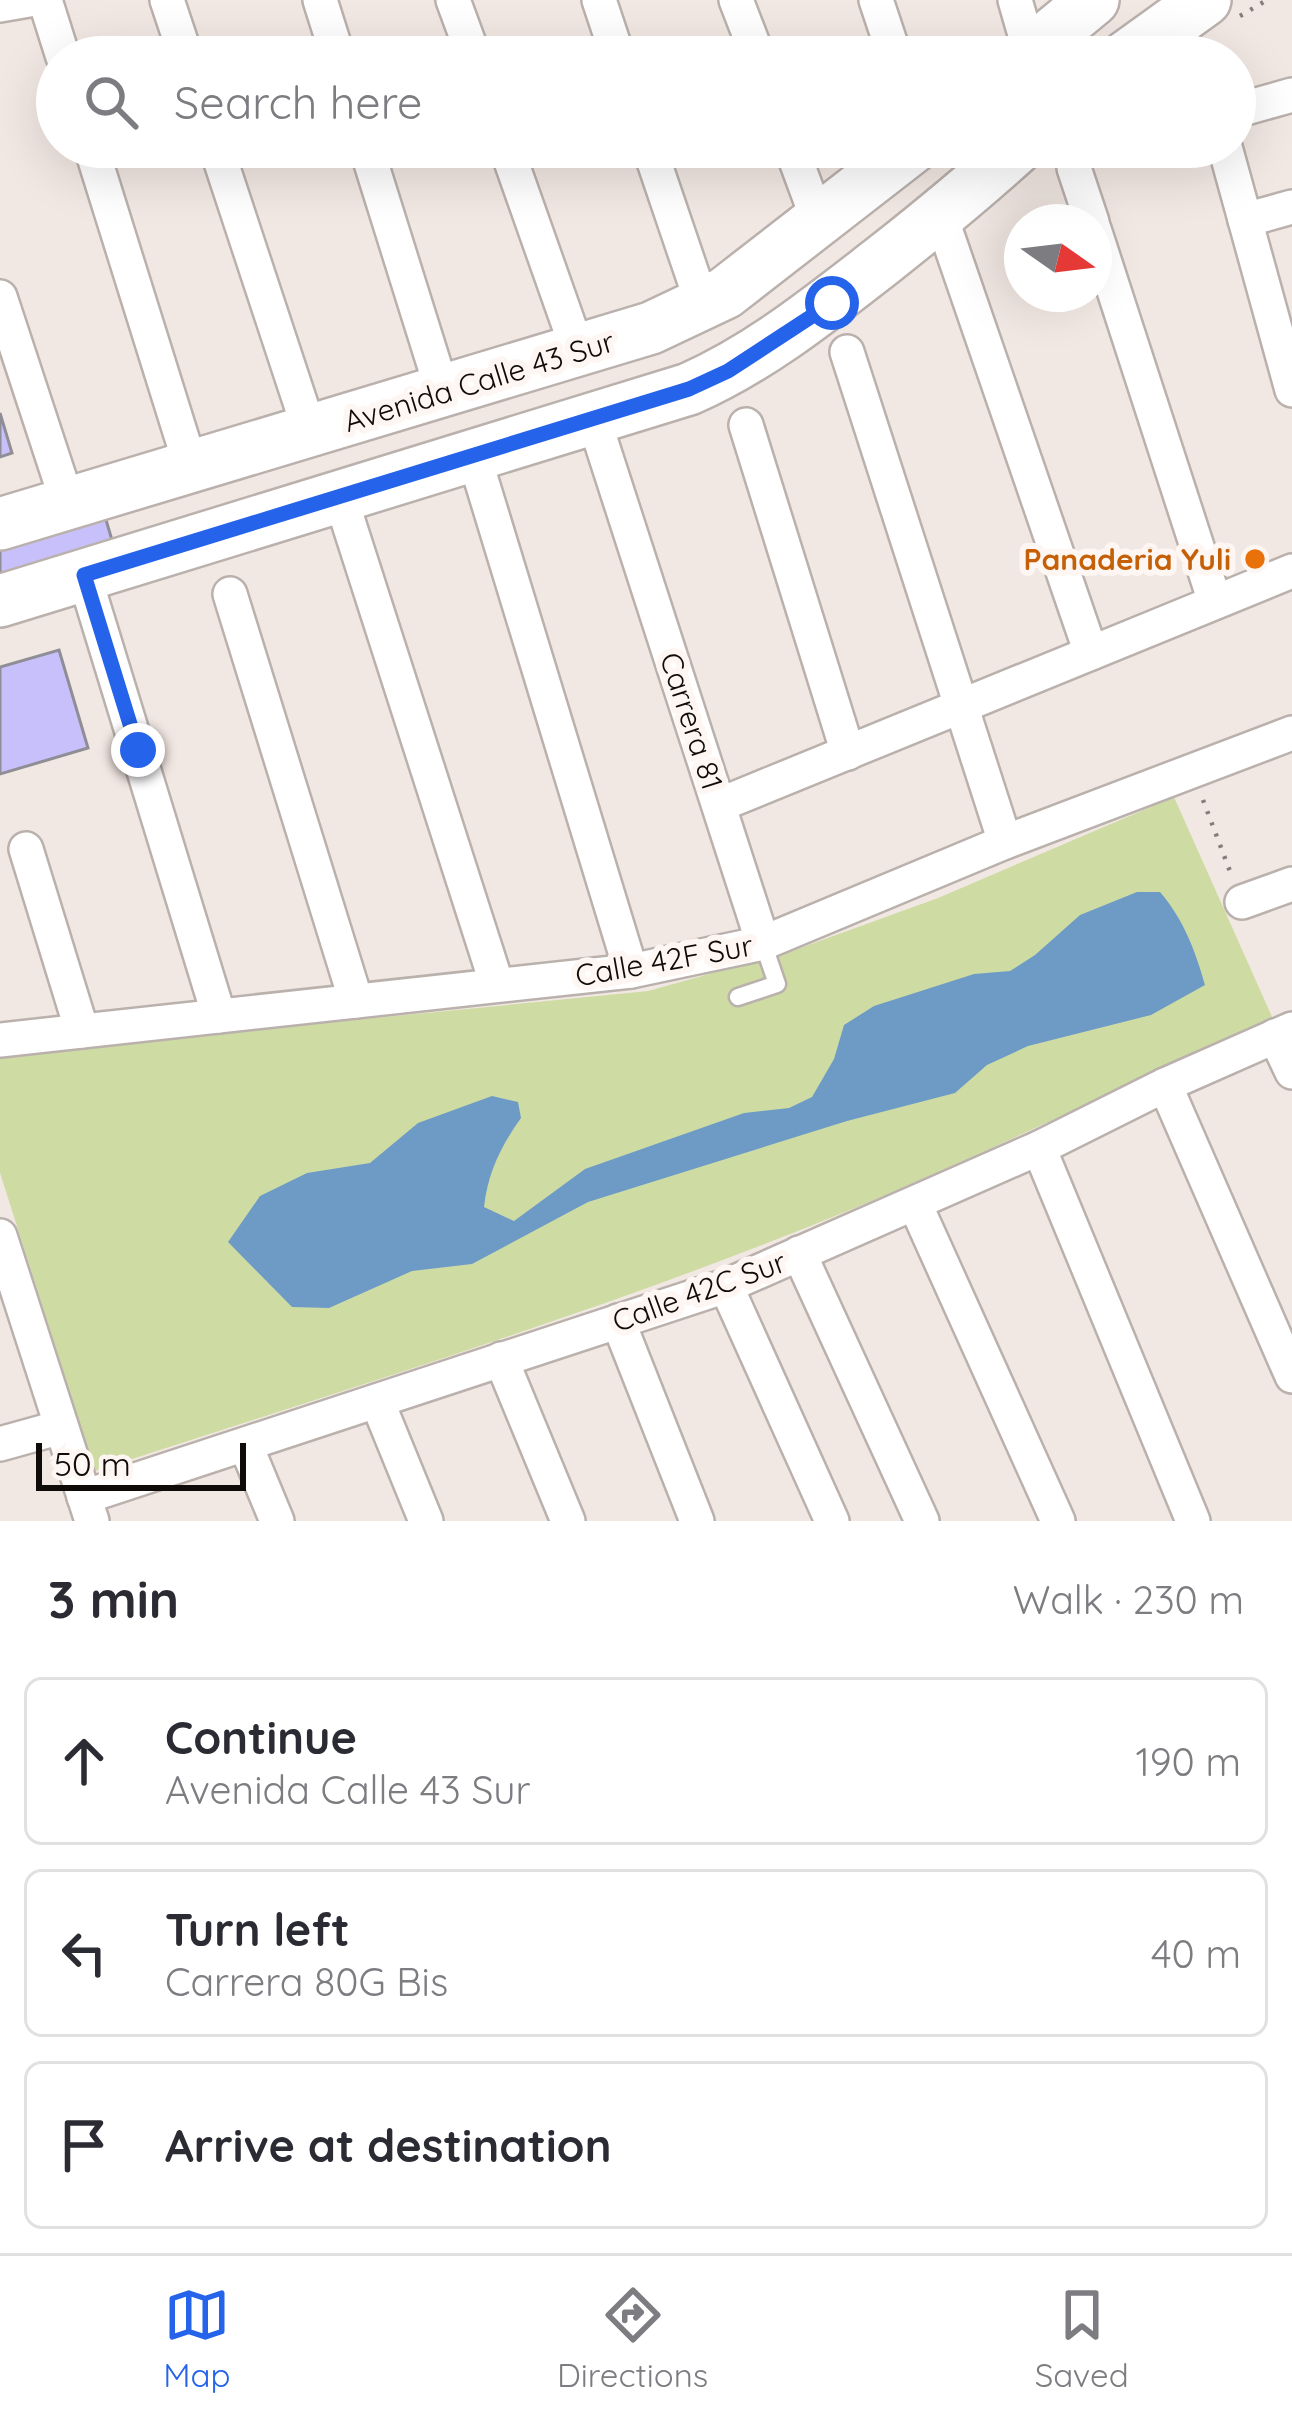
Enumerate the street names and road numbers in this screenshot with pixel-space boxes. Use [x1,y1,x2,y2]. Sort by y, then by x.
street label: Avenida Calle 43 Sur [339,322,619,440]
street label: Carrera 81 [652,648,732,794]
street label: Calle 42F Sur [572,926,756,994]
street label: Calle 42C Sur [607,1242,791,1340]

